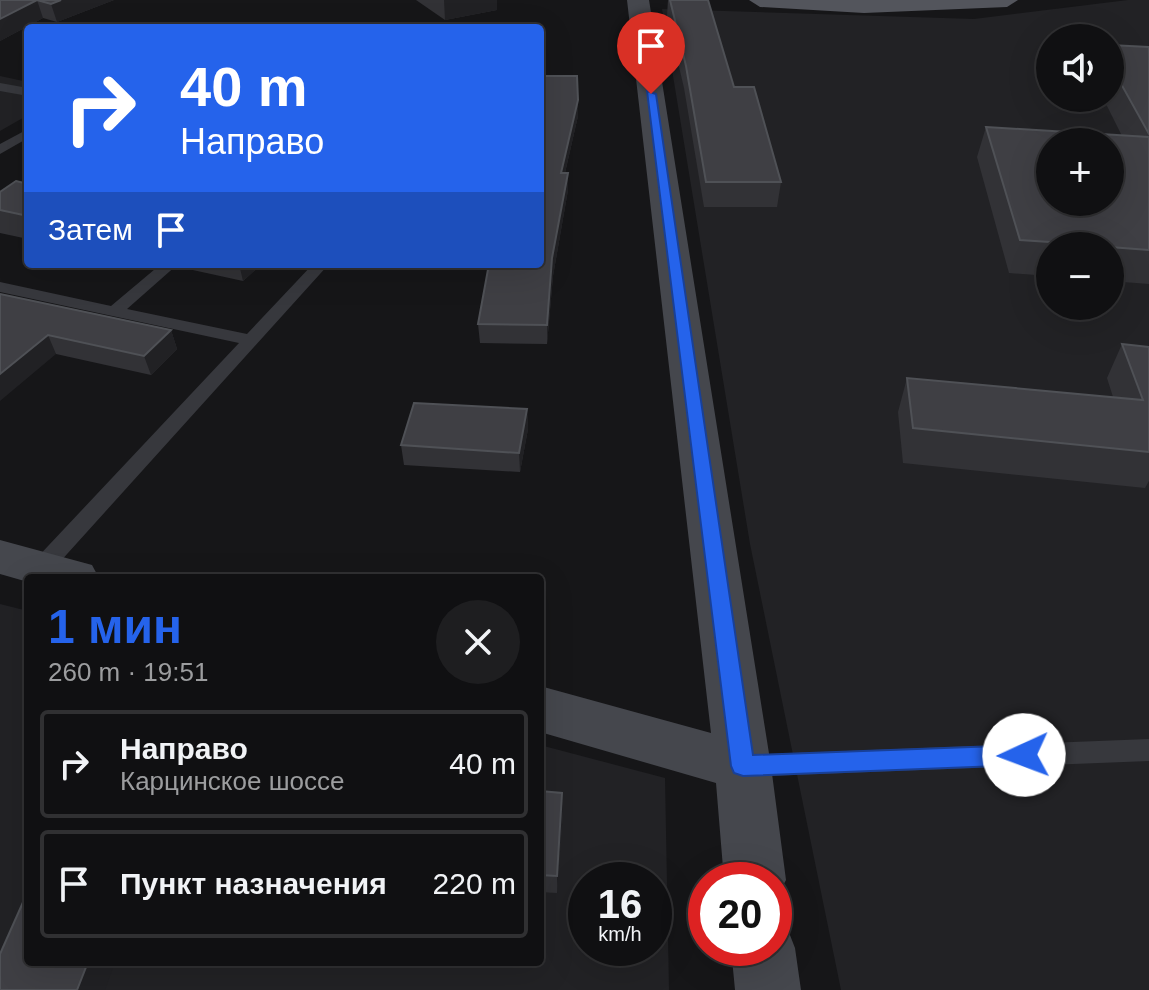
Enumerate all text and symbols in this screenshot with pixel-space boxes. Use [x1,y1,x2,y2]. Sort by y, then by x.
pin [617,12,685,94]
icon: arrive [629,24,673,68]
map controls [1036,24,1124,320]
button: sound [1036,24,1124,112]
text: 40 m [180,55,308,118]
icon: right [48,56,152,160]
text: Направо [180,121,324,162]
button: + [1036,128,1124,216]
icon: arrive [149,208,193,252]
text: Затем [48,213,133,246]
button: − [1036,232,1124,320]
text: 1 мин [48,600,182,653]
button: close [436,600,520,684]
text: 260 m · 19:51 [48,657,208,687]
position arrow [982,713,1066,797]
text: Направо [120,732,248,765]
icon: right [52,742,96,786]
text: 40 m [449,747,516,780]
text: Карцинское шоссе [120,766,344,796]
icon: arrive [52,862,96,906]
speed limit sign: 20 [688,862,792,966]
text: Пункт назначения [120,867,387,900]
text: 220 m [433,867,516,900]
text: 16 [598,882,642,926]
text: km/h [598,923,642,945]

